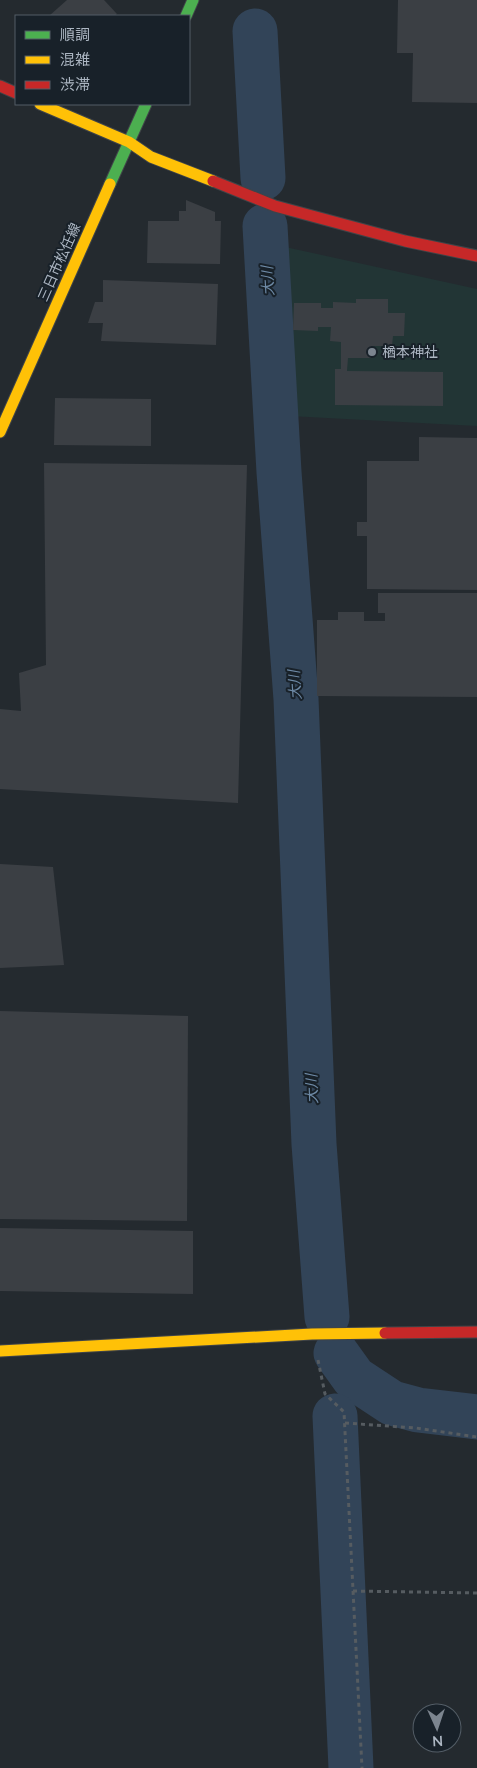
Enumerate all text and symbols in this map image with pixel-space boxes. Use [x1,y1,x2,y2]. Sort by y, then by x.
legend [15,15,190,105]
text: 順調 [60,25,90,43]
text: 混雑 [60,50,90,68]
text: 渋滞 [60,75,90,93]
street label: 三日市松任線 [34,220,83,304]
water label: 大川 [257,264,277,297]
place label: 楢本神社 [382,343,438,360]
marker: 楢本神社 [366,346,378,358]
water label: 大川 [284,667,304,701]
water label: 大川 [301,1072,321,1104]
north arrow [412,1703,462,1753]
text: N [432,1733,444,1750]

